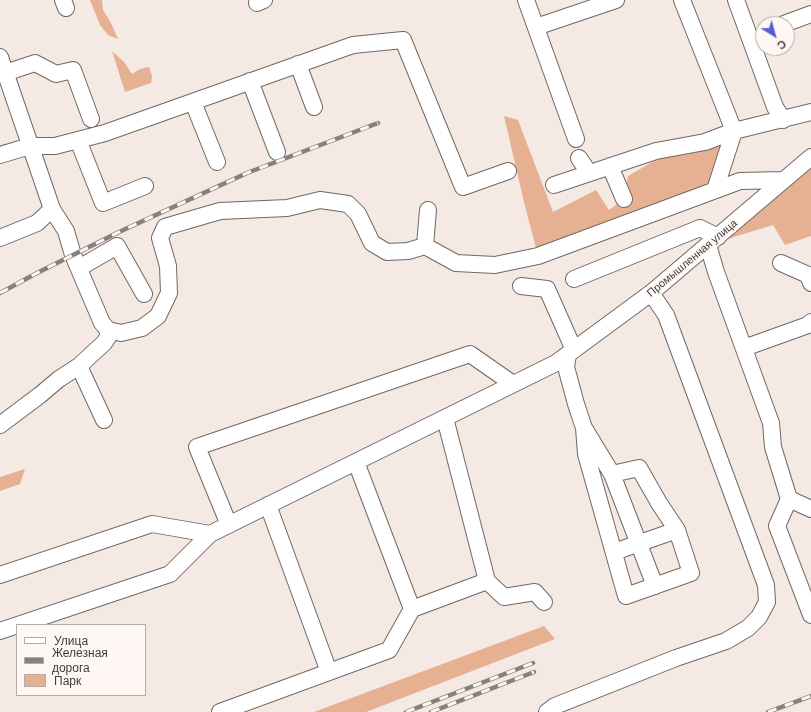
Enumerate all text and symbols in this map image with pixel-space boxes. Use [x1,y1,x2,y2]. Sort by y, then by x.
north arrow [755,16,795,56]
text: С [775,38,789,53]
street label: Промышленная улица [644,216,740,300]
legend [16,624,146,696]
text: Улица [54,633,88,647]
text: Железная дорога [52,645,108,674]
text: Парк [54,673,81,687]

